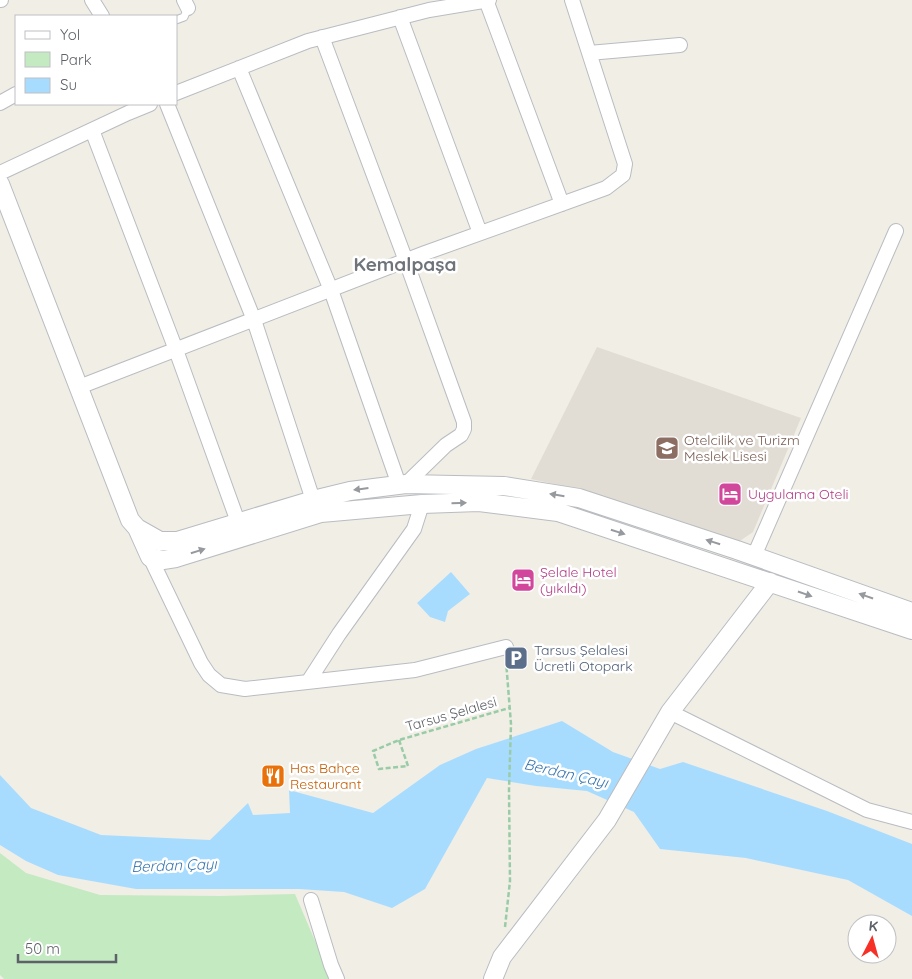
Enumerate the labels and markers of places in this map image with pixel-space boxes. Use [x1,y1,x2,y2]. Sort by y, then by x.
place label: Otelcilik ve Turizm Meslek Lisesi [684,431,800,465]
school or university icon: Otelcilik ve Turizm Meslek Lisesi [654,435,680,461]
hotel icon: Uygulama Oteli [717,481,743,507]
place label: Uygulama Oteli [748,485,849,503]
place label: Şelale Hotel (yıkıldı) [540,563,617,597]
hotel icon: Şelale Hotel (yıkıldı) [510,567,536,593]
place label: Tarsus Şelalesi Ücretli Otopark [534,641,633,675]
parking icon: Tarsus Şelalesi Ücretli Otopark [503,645,529,671]
place label: Has Bahçe Restaurant [290,759,362,793]
restaurant icon: Has Bahçe Restaurant [260,763,286,789]

